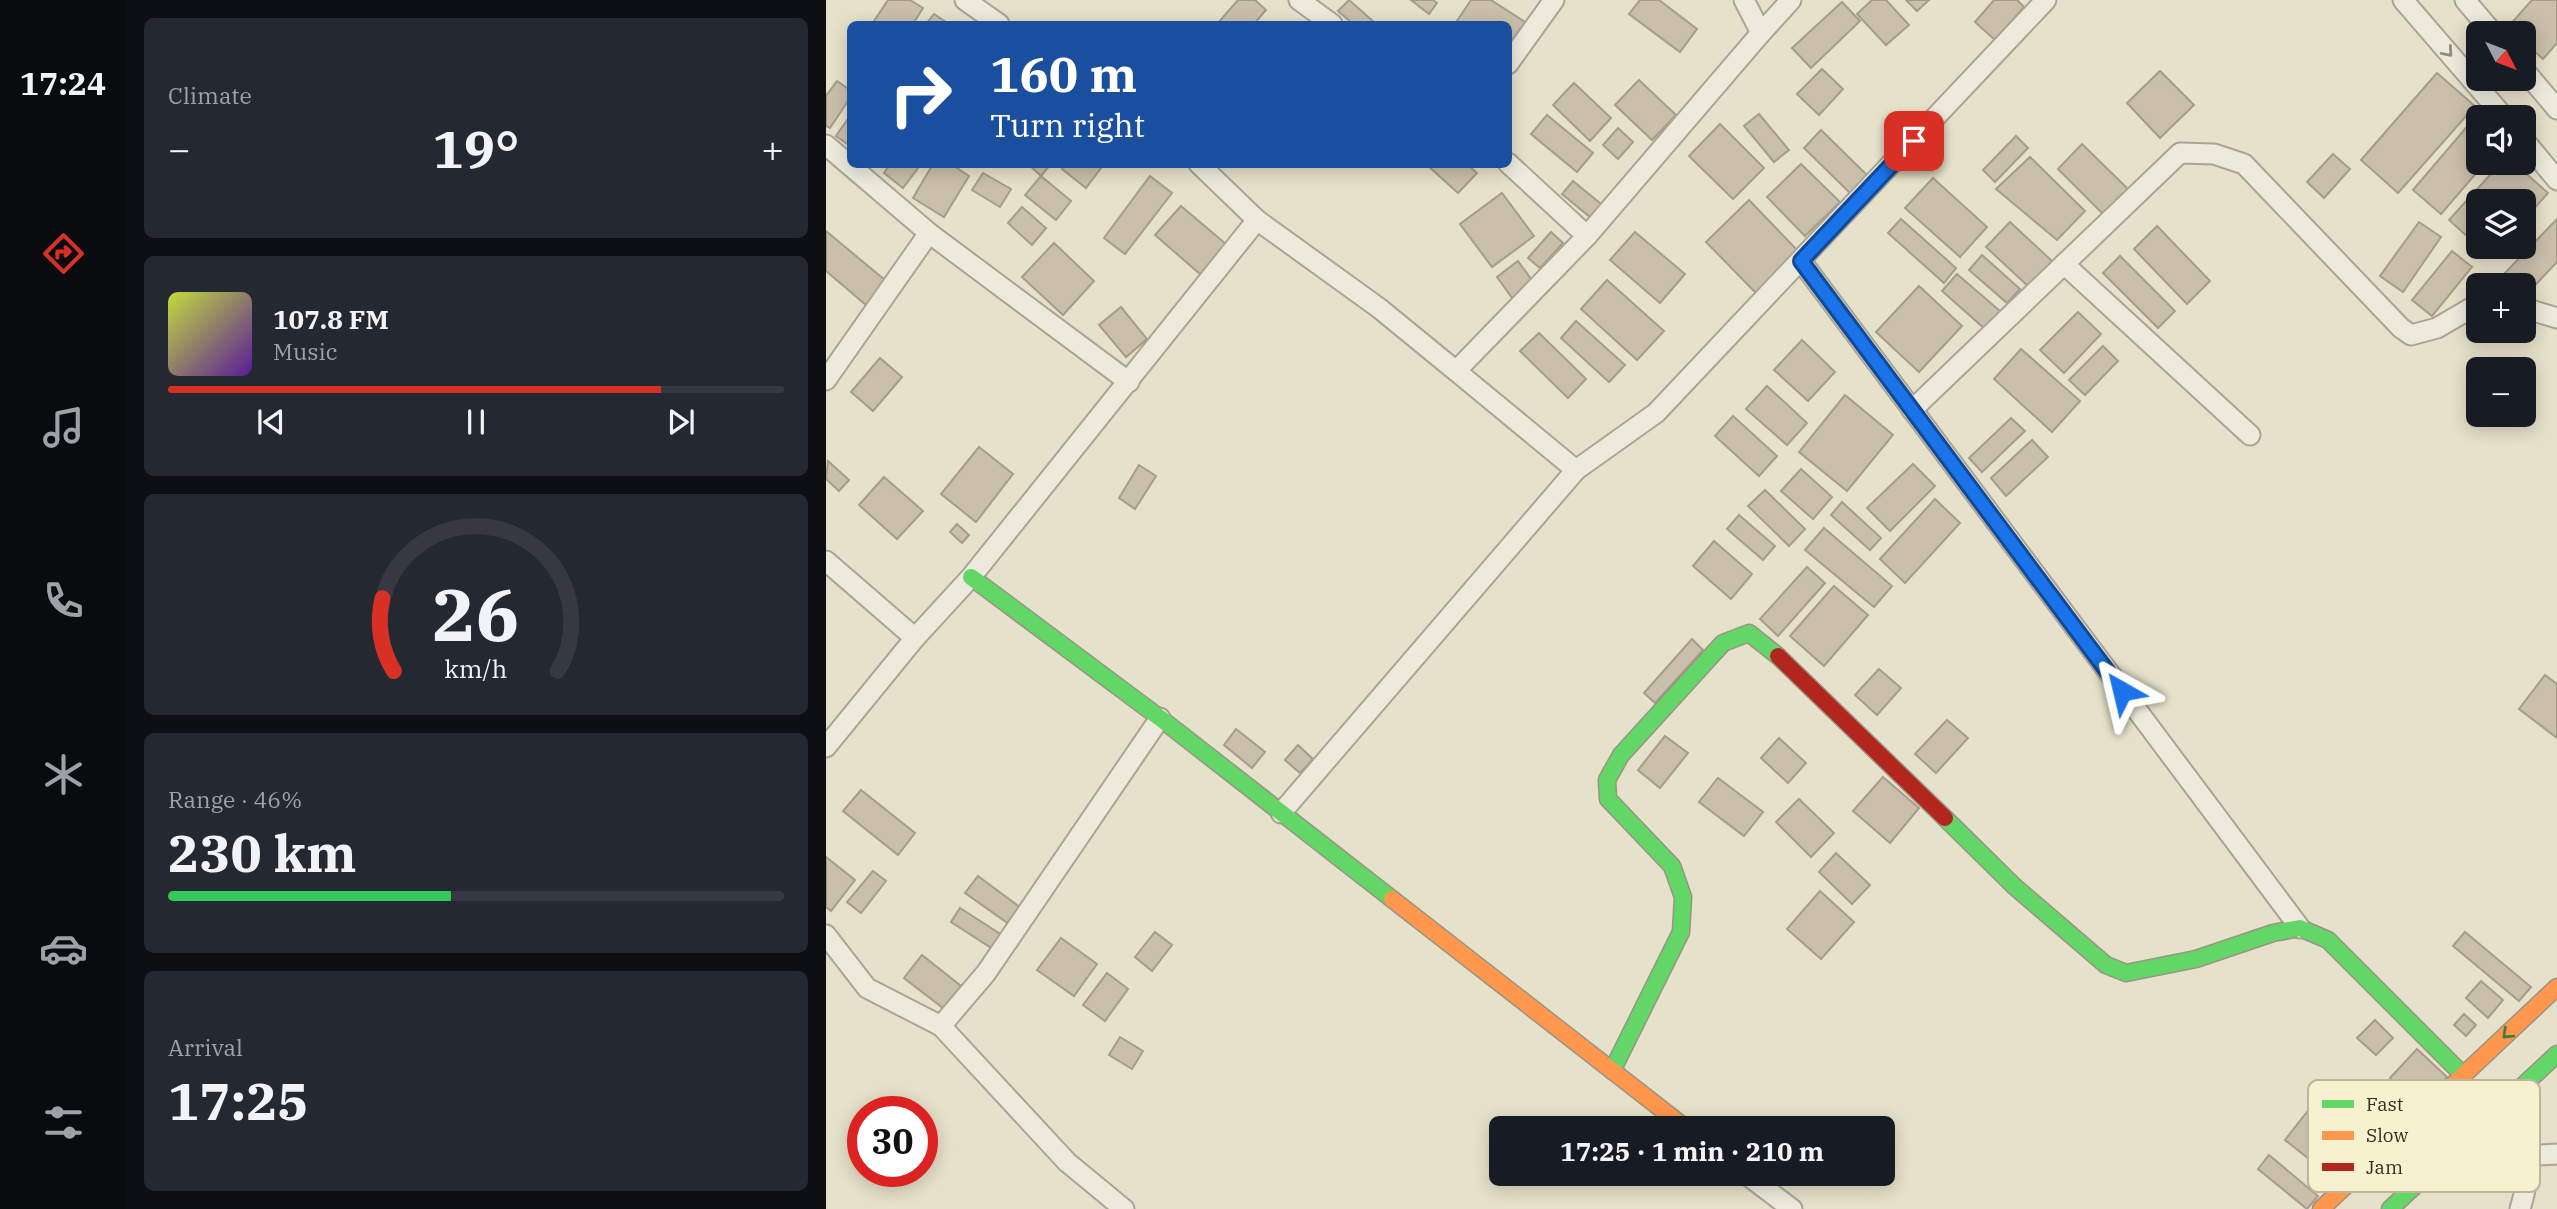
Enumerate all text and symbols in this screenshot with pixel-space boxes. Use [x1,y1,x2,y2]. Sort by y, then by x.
north arrow [2466,21,2536,91]
map controls [2466,21,2536,427]
text: 160 m [990,42,1137,105]
one-way arrow [2440,44,2452,57]
icon: right [875,49,966,140]
text: 17:24 [20,62,106,104]
text: Climate [168,80,252,110]
text: Turn right [990,104,1145,146]
button: sound [2466,105,2536,175]
pin [1884,111,1944,171]
text: 19° [433,115,519,182]
icon: arrive [1895,122,1933,160]
text: − [168,124,191,173]
text: + [761,124,784,173]
button: layers [2466,189,2536,259]
icon: directions [39,229,88,278]
button: + [2466,273,2536,343]
text: 107.8 FM [273,302,389,336]
text: Music [273,336,338,366]
button: − [2466,357,2536,427]
icon: music [39,403,88,452]
icon: previous [252,403,290,441]
icon: pause [457,403,495,441]
icon: next [662,403,700,441]
text: 26 [432,566,520,661]
icon: phone [39,576,88,625]
text: km/h [444,651,508,684]
position arrow [2085,654,2159,728]
icon: climate [39,750,88,799]
text: Range · 46% [168,784,302,814]
text: 230 km [168,819,357,886]
icon: car [39,924,88,973]
one-way arrow [2502,1026,2515,1038]
text: Arrival [168,1032,243,1062]
text: 17:25 [168,1067,309,1134]
legend [2308,1080,2540,1192]
text: Fast [2366,1092,2404,1116]
speed limit sign: 30 [847,1096,938,1187]
icon: filters [39,1098,88,1147]
text: Slow [2366,1123,2408,1147]
text: 17:25 · 1 min · 210 m [1560,1134,1824,1168]
text: Jam [2366,1155,2403,1179]

